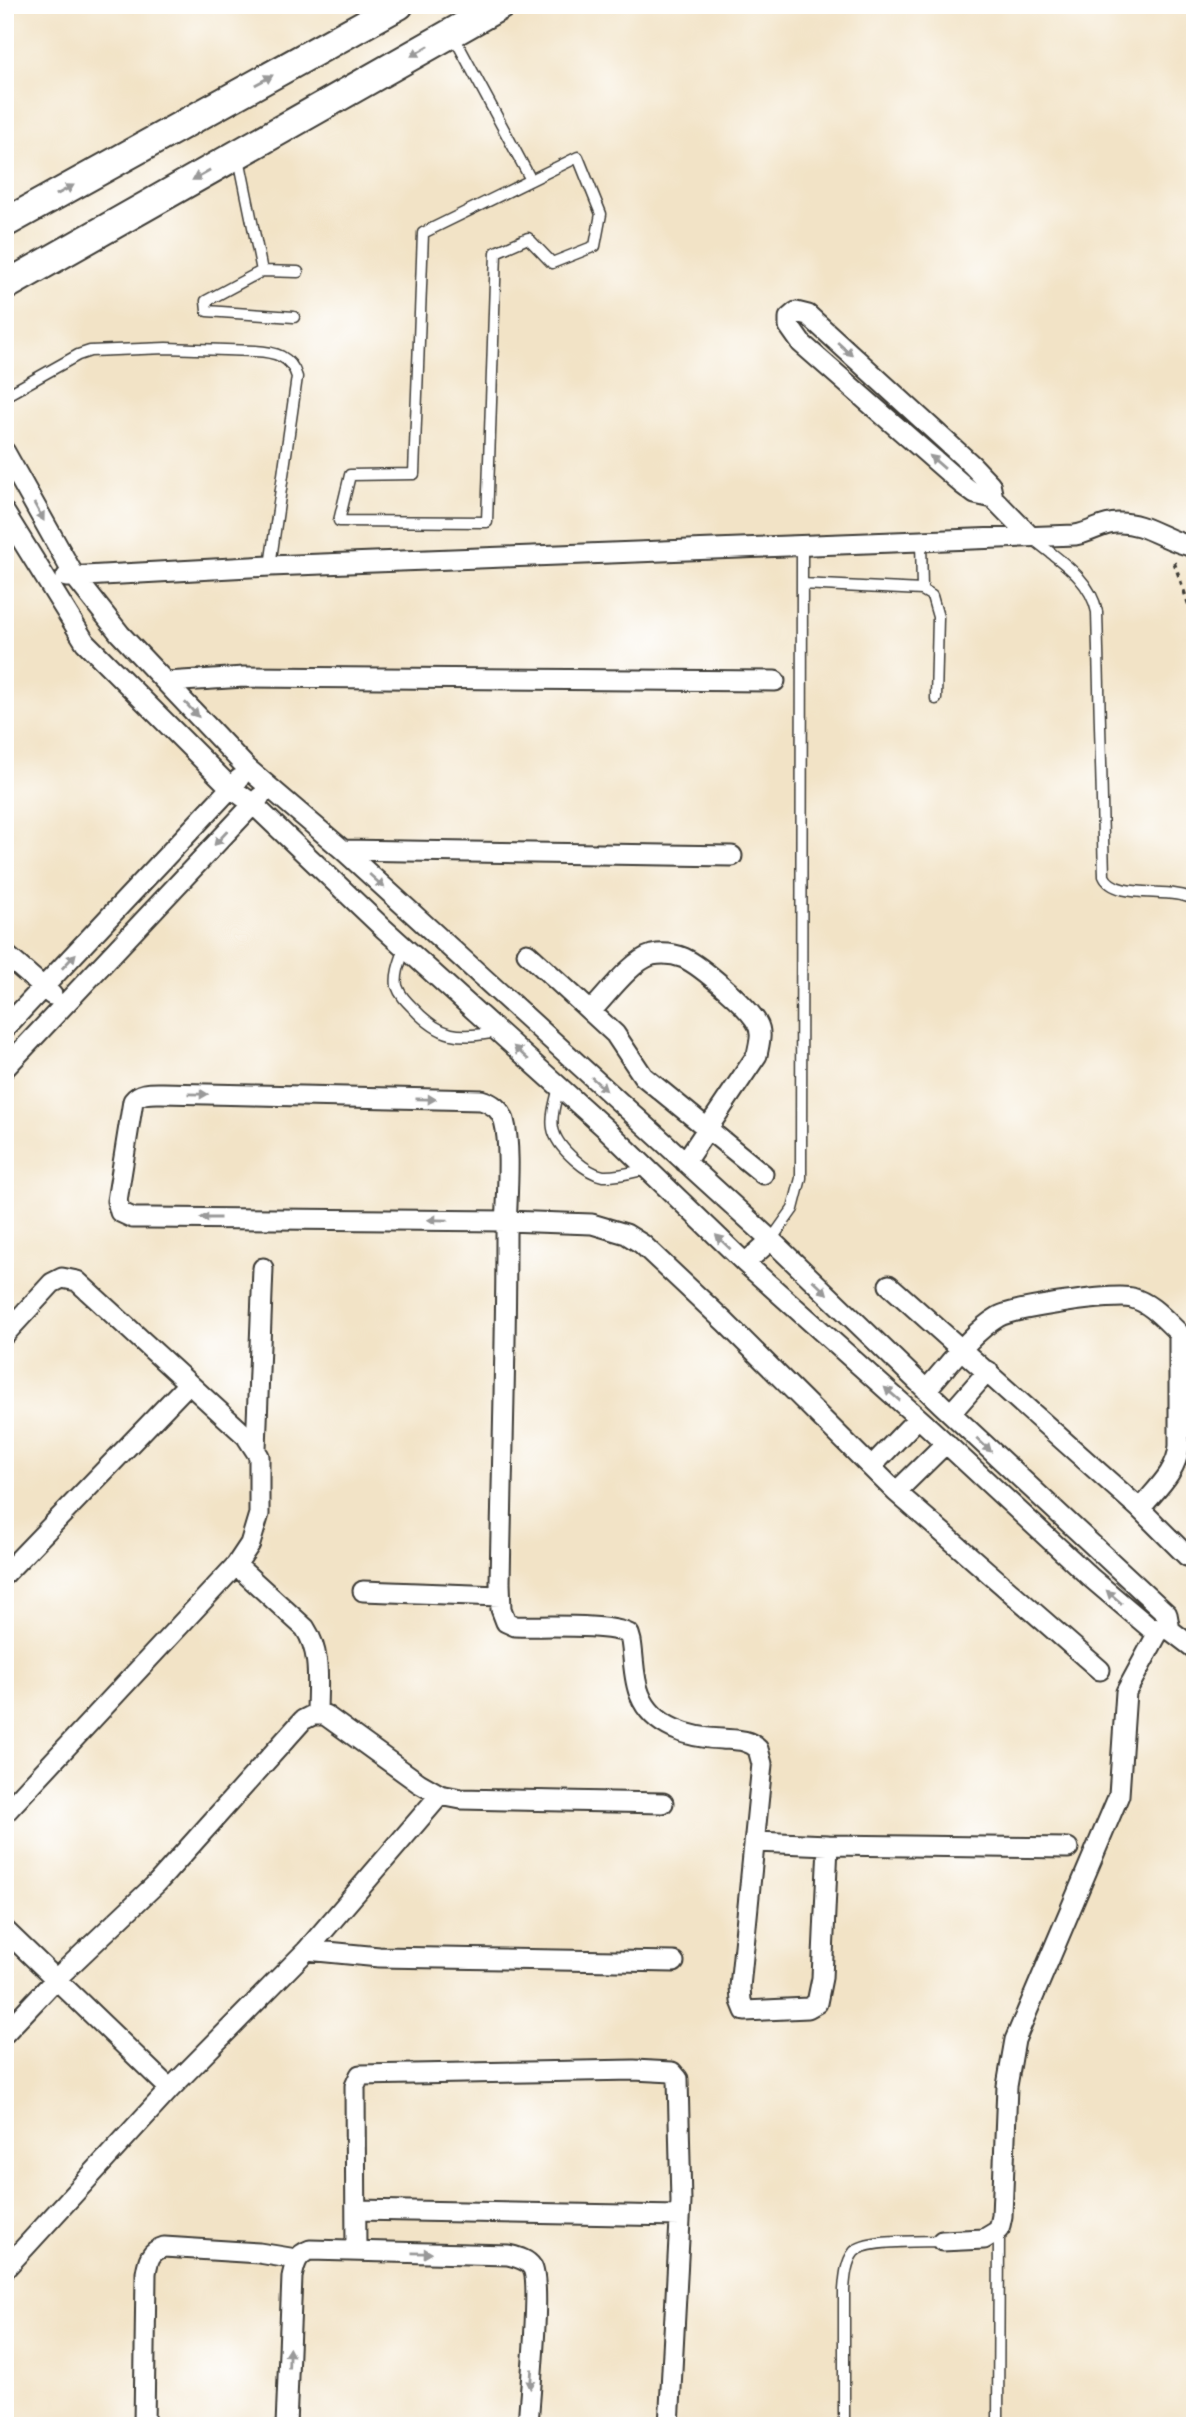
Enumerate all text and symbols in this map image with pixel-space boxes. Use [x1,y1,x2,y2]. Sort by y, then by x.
one-way arrow [410,45,430,57]
one-way arrow [254,74,274,86]
one-way arrow [191,169,210,181]
one-way arrow [55,184,75,196]
one-way arrow [836,341,854,357]
one-way arrow [928,454,946,470]
one-way arrow [33,502,45,521]
one-way arrow [184,701,200,719]
one-way arrow [213,829,229,846]
one-way arrow [368,873,385,888]
one-way arrow [60,953,76,970]
one-way arrow [512,1045,530,1061]
one-way arrow [590,1075,607,1091]
one-way arrow [188,1088,210,1099]
one-way arrow [415,1093,437,1104]
one-way arrow [199,1212,221,1224]
one-way arrow [427,1214,449,1226]
one-way arrow [715,1234,732,1250]
one-way arrow [811,1279,828,1295]
one-way arrow [883,1387,900,1402]
one-way arrow [975,1436,992,1452]
one-way arrow [1105,1590,1122,1605]
one-way arrow [411,2247,433,2259]
one-way arrow [283,2346,294,2368]
one-way arrow [525,2369,536,2391]

